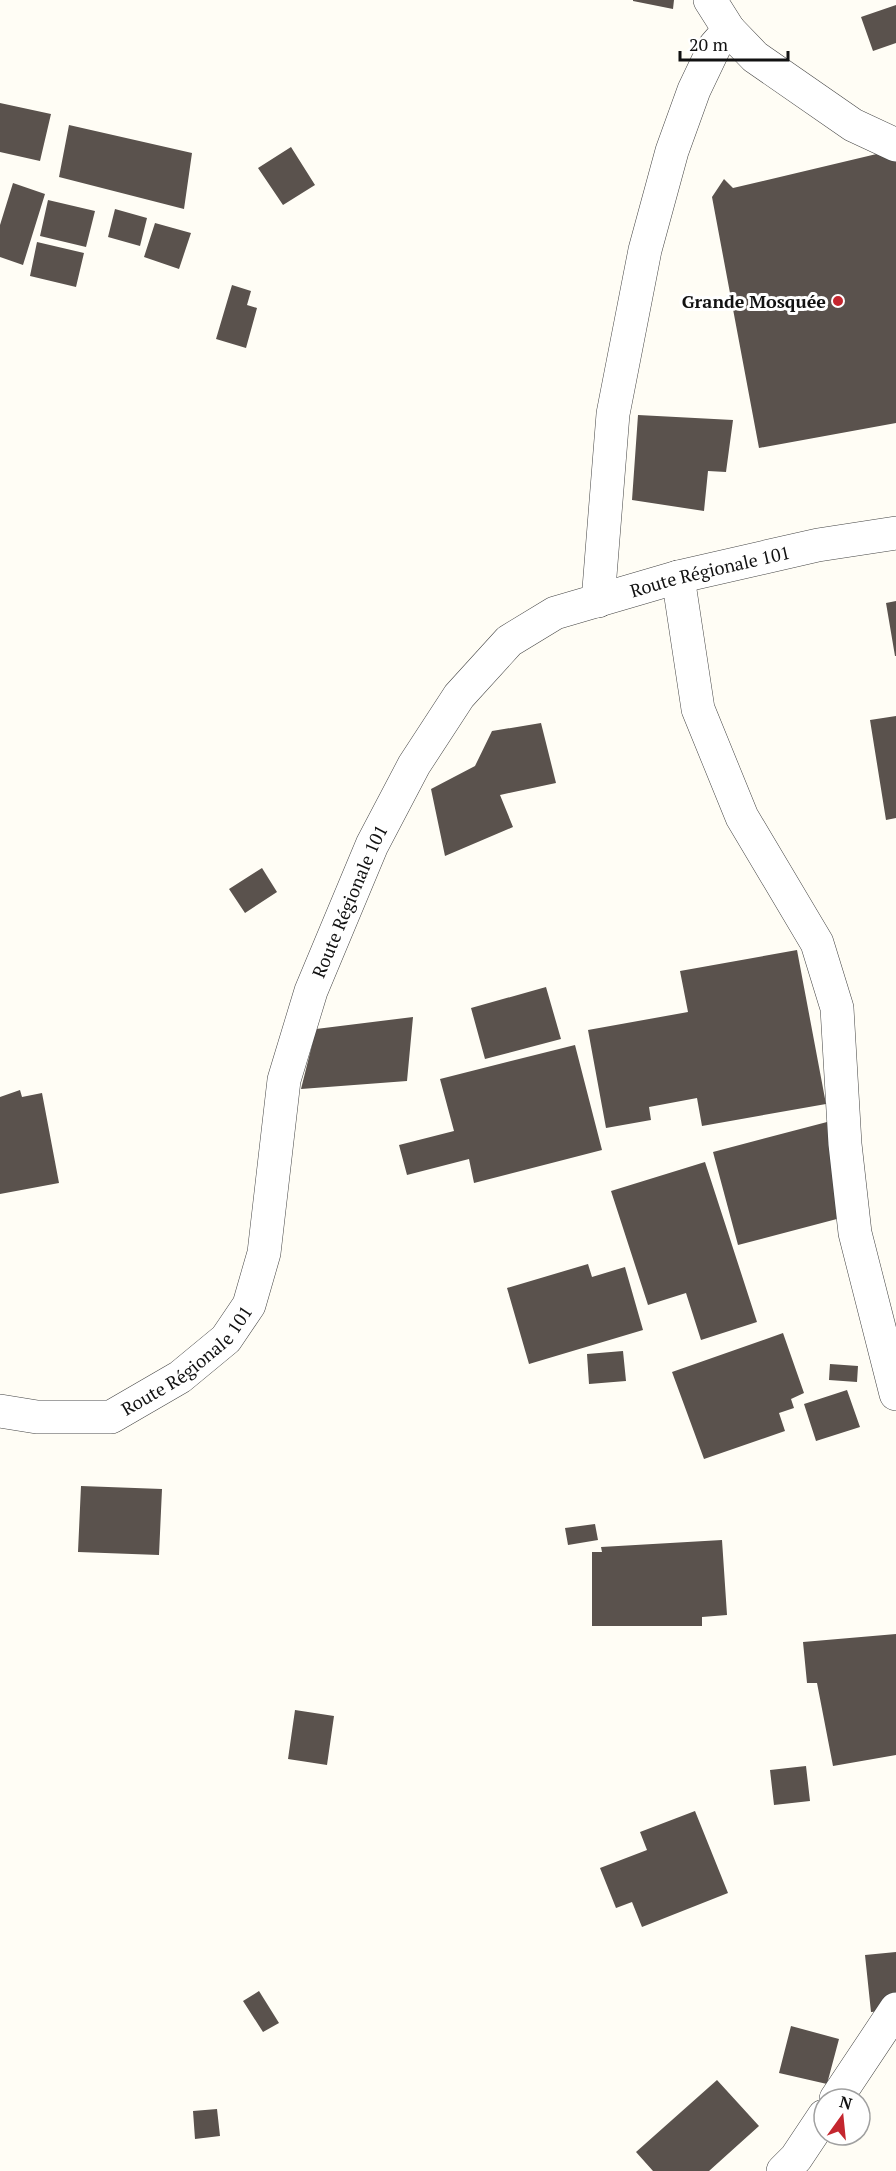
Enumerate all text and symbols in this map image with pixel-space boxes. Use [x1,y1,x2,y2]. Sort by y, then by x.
scale bar [680,24,788,62]
text: 20 m [689,32,729,56]
place label: Grande Mosquée [682,289,826,313]
marker: Grande Mosquée [831,294,845,308]
street label: Route Régionale 101 [627,540,792,602]
street label: Route Régionale 101 [306,820,393,981]
street label: Route Régionale 101 [117,1301,257,1421]
north arrow [812,2087,872,2147]
text: N [837,2090,855,2115]

